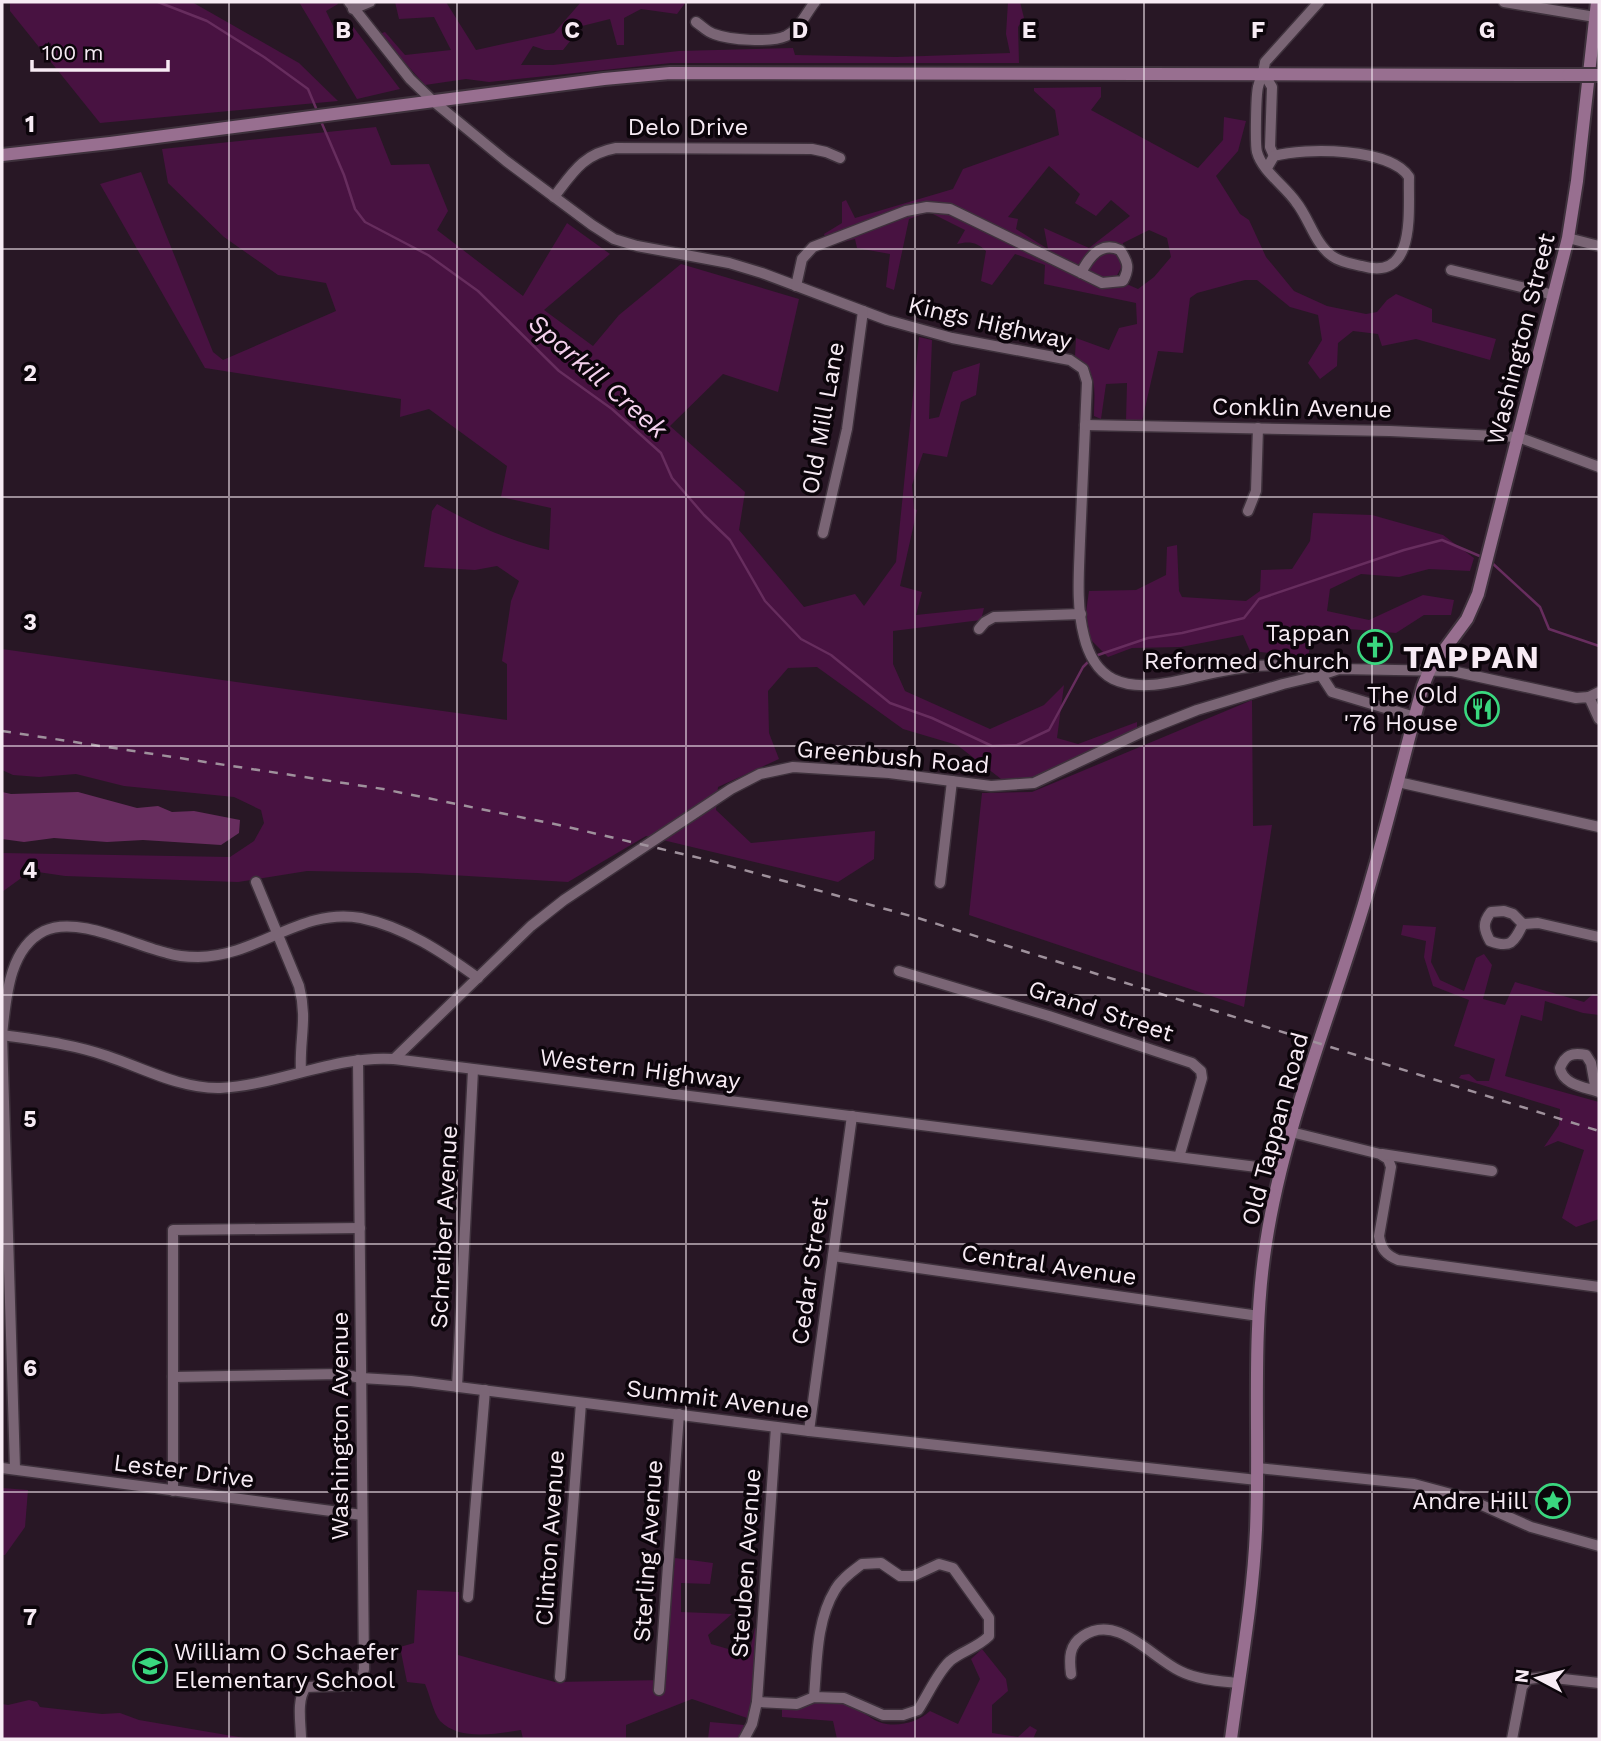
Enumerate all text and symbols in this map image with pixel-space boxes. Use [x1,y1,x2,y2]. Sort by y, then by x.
text: B [335,17,351,44]
text: C [564,17,580,44]
text: D [792,17,808,44]
text: E [1022,17,1036,44]
text: F [1251,17,1265,44]
text: G [1479,17,1495,44]
scale bar [32,28,168,72]
text: 100 m [42,40,104,65]
text: 1 [25,111,35,138]
street label: Delo Drive [628,113,748,141]
street label: Washington Street [1481,230,1561,448]
street label: Kings Highway [905,291,1075,356]
water label: Sparkill Creek [522,308,674,445]
street label: Old Mill Lane [796,340,850,496]
text: 2 [23,360,37,387]
street label: Conklin Avenue [1212,392,1392,424]
text: 3 [23,609,37,636]
place label: Tappan Reformed Church [1144,619,1350,675]
church icon: Tappan Reformed Church [1356,628,1394,666]
district label: TAPPAN [1403,638,1541,676]
place label: The Old '76 House [1343,681,1458,737]
restaurant icon: The Old '76 House [1463,690,1501,728]
street label: Greenbush Road [795,735,991,779]
text: 4 [23,857,38,884]
street label: Grand Street [1025,974,1177,1048]
street label: Old Tappan Road [1236,1029,1314,1229]
street label: Western Highway [538,1043,743,1095]
text: 5 [23,1106,37,1133]
street label: Schreiber Avenue [425,1125,463,1329]
street label: Cedar Street [786,1195,834,1347]
street label: Central Avenue [960,1239,1138,1291]
street label: Washington Avenue [326,1312,354,1540]
text: 6 [23,1355,37,1382]
street label: Summit Avenue [625,1374,811,1424]
street label: Lester Drive [112,1448,256,1494]
street label: Clinton Avenue [530,1449,570,1627]
street label: Sterling Avenue [628,1459,668,1643]
street label: Steuben Avenue [725,1467,767,1659]
place icon: Andre Hill [1534,1482,1572,1520]
place label: Andre Hill [1412,1487,1529,1515]
text: 7 [23,1604,37,1631]
place label: William O Schaefer Elementary School [174,1638,399,1694]
north arrow [1503,1643,1573,1713]
school or university icon: William O Schaefer Elementary School [131,1647,169,1685]
text: N [1509,1668,1534,1684]

